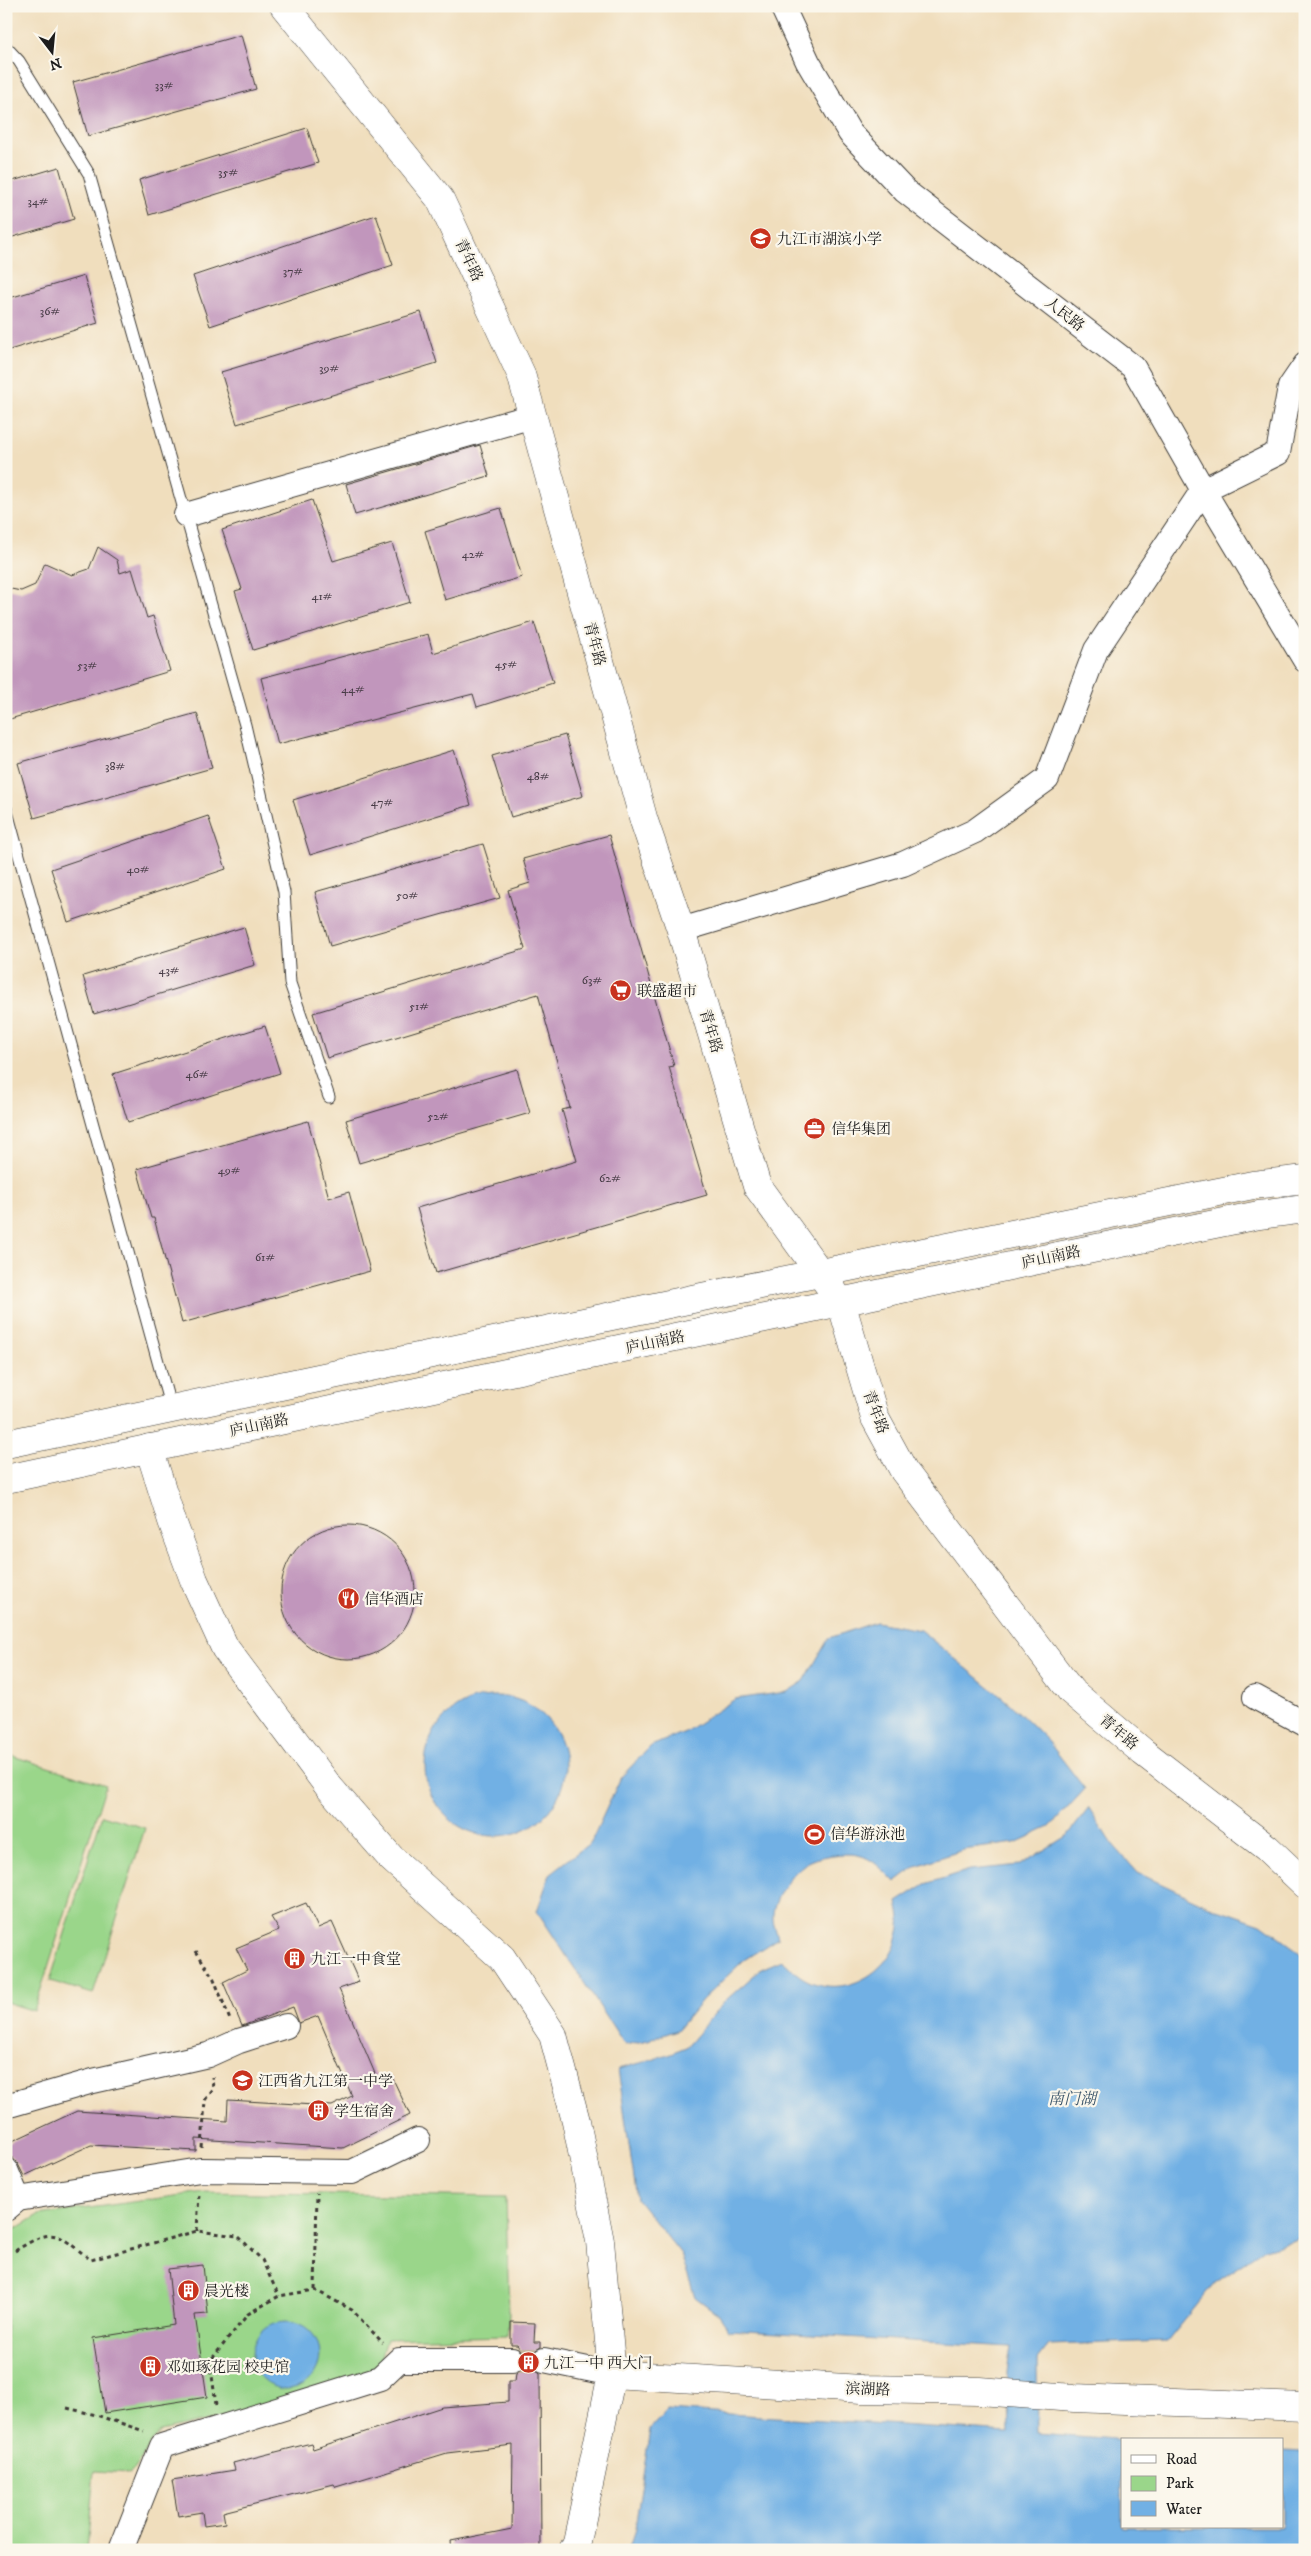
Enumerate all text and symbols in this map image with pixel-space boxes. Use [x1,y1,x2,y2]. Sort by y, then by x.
north arrow [28,28,78,78]
text: N [47,53,63,74]
house number: 33# [155,78,174,93]
house number: 35# [218,165,238,180]
house number: 34# [27,194,49,209]
school or university icon: 九江市湖滨小学 [749,227,773,251]
place label: 九江市湖滨小学 [777,230,882,249]
street label: 青年路 [450,236,487,285]
house number: 37# [283,264,304,279]
street label: 人民路 [1041,293,1088,336]
house number: 36# [40,304,61,319]
house number: 39# [319,361,339,376]
house number: 42# [462,547,485,562]
house number: 41# [312,589,333,604]
street label: 青年路 [580,620,610,668]
house number: 45# [495,657,518,672]
house number: 53# [77,658,97,673]
house number: 44# [341,682,365,697]
house number: 38# [105,759,125,774]
house number: 48# [527,769,550,784]
house number: 47# [371,795,394,810]
house number: 40# [127,862,150,877]
house number: 50# [396,888,418,903]
house number: 43# [158,963,180,978]
house number: 63# [582,973,603,988]
supermarket icon: 联盛超市 [609,979,633,1003]
place label: 联盛超市 [637,982,697,1001]
house number: 51# [409,999,429,1014]
street label: 青年路 [695,1007,726,1055]
house number: 46# [186,1067,209,1082]
house number: 52# [427,1109,449,1124]
office icon: 信华集团 [803,1117,827,1141]
place label: 信华集团 [831,1120,891,1139]
house number: 49# [218,1163,241,1178]
house number: 62# [599,1171,621,1186]
street label: 庐山南路 [1020,1242,1082,1273]
house number: 61# [255,1250,275,1265]
street label: 庐山南路 [624,1327,686,1358]
street label: 青年路 [859,1388,892,1437]
street label: 庐山南路 [228,1410,290,1441]
restaurant icon: 信华酒店 [336,1587,360,1611]
place label: 信华酒店 [364,1590,424,1609]
street label: 青年路 [1095,1711,1142,1754]
sports icon: 信华游泳池 [802,1822,826,1846]
place label: 信华游泳池 [830,1825,905,1844]
building icon: 九江一中食堂 [283,1947,307,1971]
place label: 九江一中食堂 [311,1950,401,1969]
school or university icon: 江西省九江第一中学 [230,2069,254,2093]
place label: 江西省九江第一中学 [258,2072,393,2091]
water label: 南门湖 [1048,2089,1099,2109]
building icon: 学生宿舍 [306,2099,330,2123]
place label: 学生宿舍 [334,2102,394,2121]
building icon: 晨光楼 [176,2279,200,2303]
place label: 晨光楼 [204,2282,249,2301]
building icon: 九江一中 西大门 [516,2351,540,2375]
place label: 九江一中 西大门 [544,2354,652,2373]
building icon: 邓如琢花园 校史馆 [138,2355,162,2379]
place label: 邓如琢花园 校史馆 [166,2358,289,2377]
street label: 滨湖路 [845,2379,891,2400]
legend [1121,2438,1284,2528]
text: Road [1166,2450,1198,2469]
text: Park [1166,2474,1195,2493]
text: Water [1165,2500,1202,2519]

